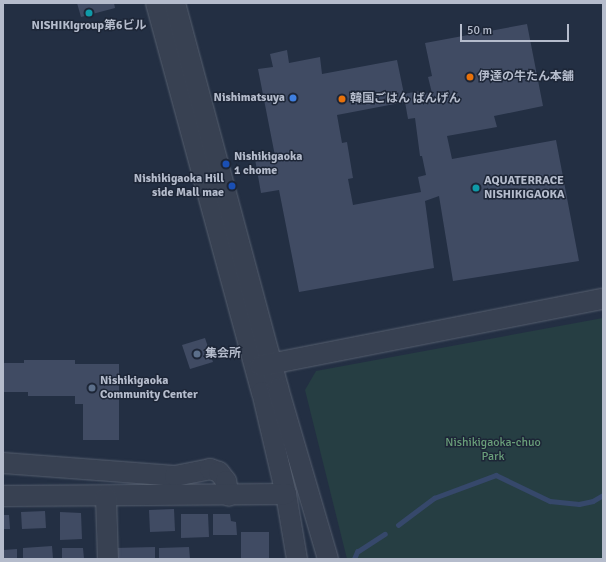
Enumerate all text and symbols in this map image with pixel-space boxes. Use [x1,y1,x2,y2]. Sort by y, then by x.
marker: NISHIKIgroup第6ビル [84,8,94,18]
scale bar [462,16,571,42]
place label: NISHIKIgroup第6ビル [32,19,146,33]
text: 50 m [467,23,492,38]
place label: 伊達の牛たん本舗 [478,70,574,84]
marker: 伊達の牛たん本舗 [465,72,475,82]
place label: Nishimatsuya [214,91,285,105]
place label: 韓国ごはん ばんげん [350,92,461,106]
marker: Nishimatsuya [288,93,298,103]
marker: 韓国ごはん ばんげん [337,94,347,104]
place label: Nishikigaoka 1 chome [234,150,302,178]
marker: Nishikigaoka 1 chome [221,159,231,169]
place label: Nishikigaoka Hill side Mall mae [134,172,224,200]
place label: AQUATERRACE NISHIKIGAOKA [484,174,565,202]
marker: Nishikigaoka Hill side Mall mae [227,181,237,191]
marker: AQUATERRACE NISHIKIGAOKA [471,183,481,193]
place label: 集会所 [205,347,241,361]
marker: 集会所 [192,349,202,359]
place label: Nishikigaoka Community Center [100,374,198,402]
marker: Nishikigaoka Community Center [87,383,97,393]
park label: Nishikigaoka-chuo Park [445,436,541,464]

